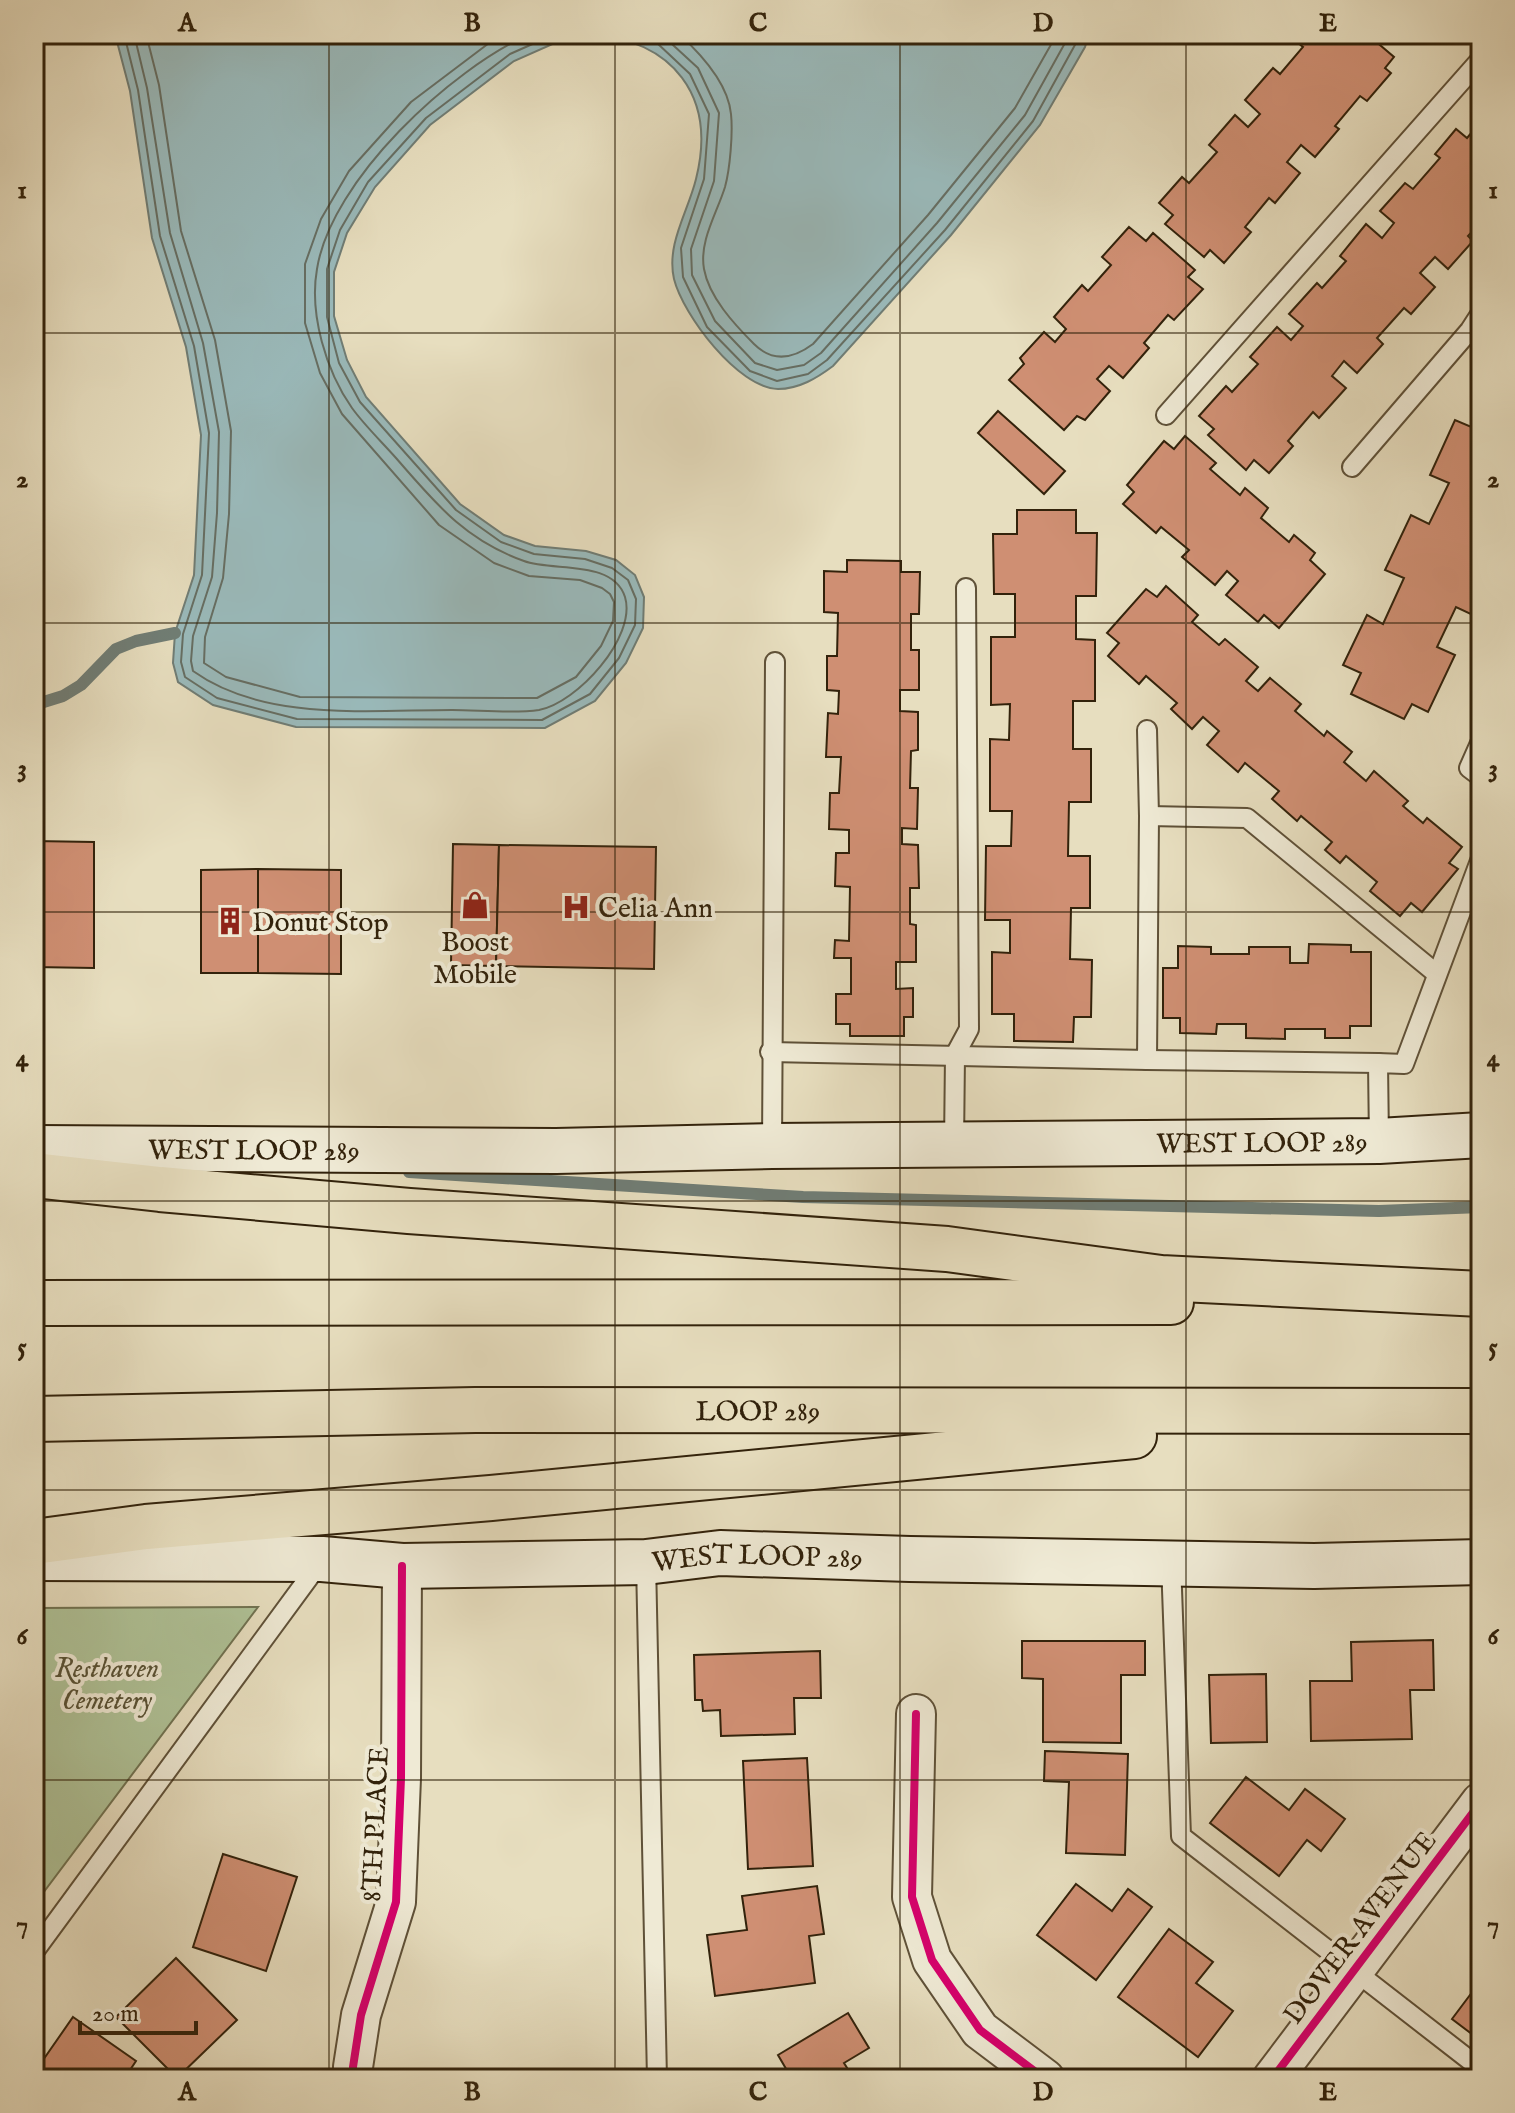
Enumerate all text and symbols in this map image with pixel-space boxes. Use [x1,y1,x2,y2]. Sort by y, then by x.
text: A [177,7,197,40]
text: B [463,7,481,40]
text: C [749,7,768,40]
text: D [1033,7,1054,40]
text: E [1319,7,1337,40]
text: 1 [17,174,27,207]
text: 1 [1488,174,1498,207]
text: 2 [16,463,28,496]
text: 2 [1487,463,1499,496]
text: 3 [17,752,27,785]
text: 3 [1488,752,1498,785]
shop icon: Boost Mobile [460,890,490,920]
hospital icon: Celia Ann [561,892,591,922]
place label: Celia Ann [598,892,713,927]
building icon: Donut Stop [215,906,245,936]
place label: Donut Stop [252,906,389,941]
place label: Boost Mobile [433,926,517,993]
text: 4 [16,1042,30,1075]
text: 4 [1487,1042,1501,1075]
street label: WEST LOOP 289 [1156,1126,1368,1163]
street label: WEST LOOP 289 [148,1134,360,1170]
text: 5 [17,1331,27,1364]
text: 5 [1488,1331,1498,1364]
street label: LOOP 289 [696,1395,820,1430]
street label: WEST LOOP 289 [650,1538,863,1581]
text: 6 [17,1620,29,1653]
text: 6 [1488,1620,1500,1653]
park label: Resthaven Cemetery [55,1652,159,1719]
street label: 8TH PLACE [355,1746,398,1903]
street label: DOVER AVENUE [1277,1825,1445,2032]
text: 7 [16,1909,28,1942]
text: 7 [1487,1909,1499,1942]
scale bar [80,1985,196,2035]
text: 20 m [92,1999,139,2030]
text: A [177,2076,197,2109]
text: B [463,2076,481,2109]
text: C [749,2076,768,2109]
text: D [1033,2076,1054,2109]
text: E [1319,2076,1337,2109]

